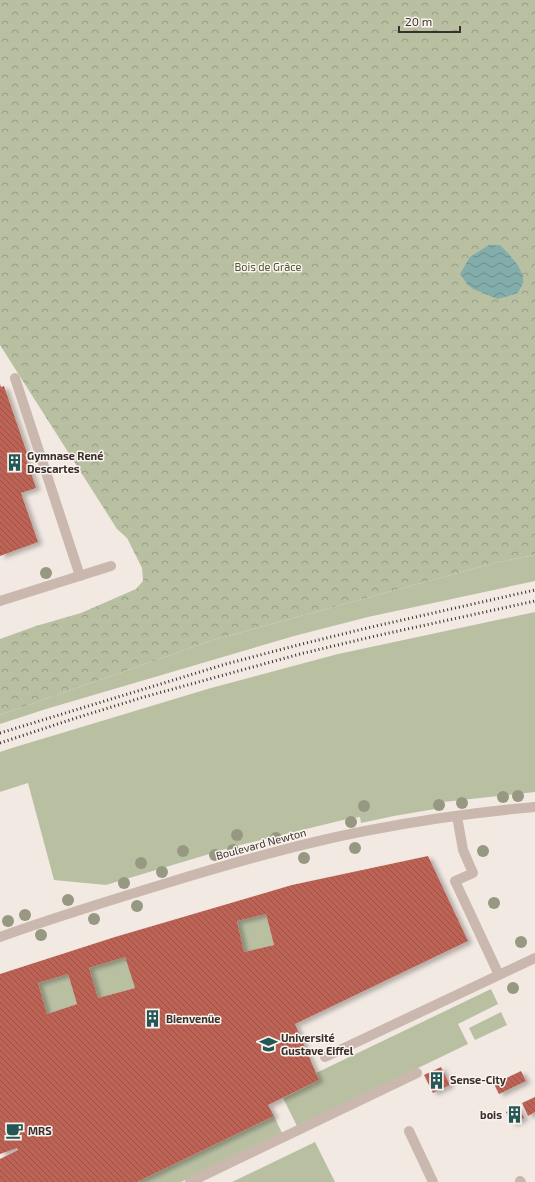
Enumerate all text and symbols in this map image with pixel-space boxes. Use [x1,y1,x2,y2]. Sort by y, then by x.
scale bar [399,8,460,34]
text: 20 m [405,14,432,28]
park label: Bois de Grâce [234,260,302,273]
place label: Gymnase René Descartes [27,449,103,475]
building icon: Gymnase René Descartes [4,452,24,472]
street label: Boulevard Newton [214,825,307,862]
building icon: Bienvenüe [143,1009,163,1029]
place label: Bienvenüe [166,1012,221,1025]
place label: Université Gustave Eiffel [281,1031,354,1057]
school or university icon: Université Gustave Eiffel [258,1034,278,1054]
building icon: Sense-City [427,1070,447,1090]
place label: Sense-City [450,1073,507,1087]
building icon: bois [505,1105,525,1125]
place label: bois [480,1108,502,1121]
cafe icon: MRS [5,1121,25,1141]
place label: MRS [28,1124,52,1137]

